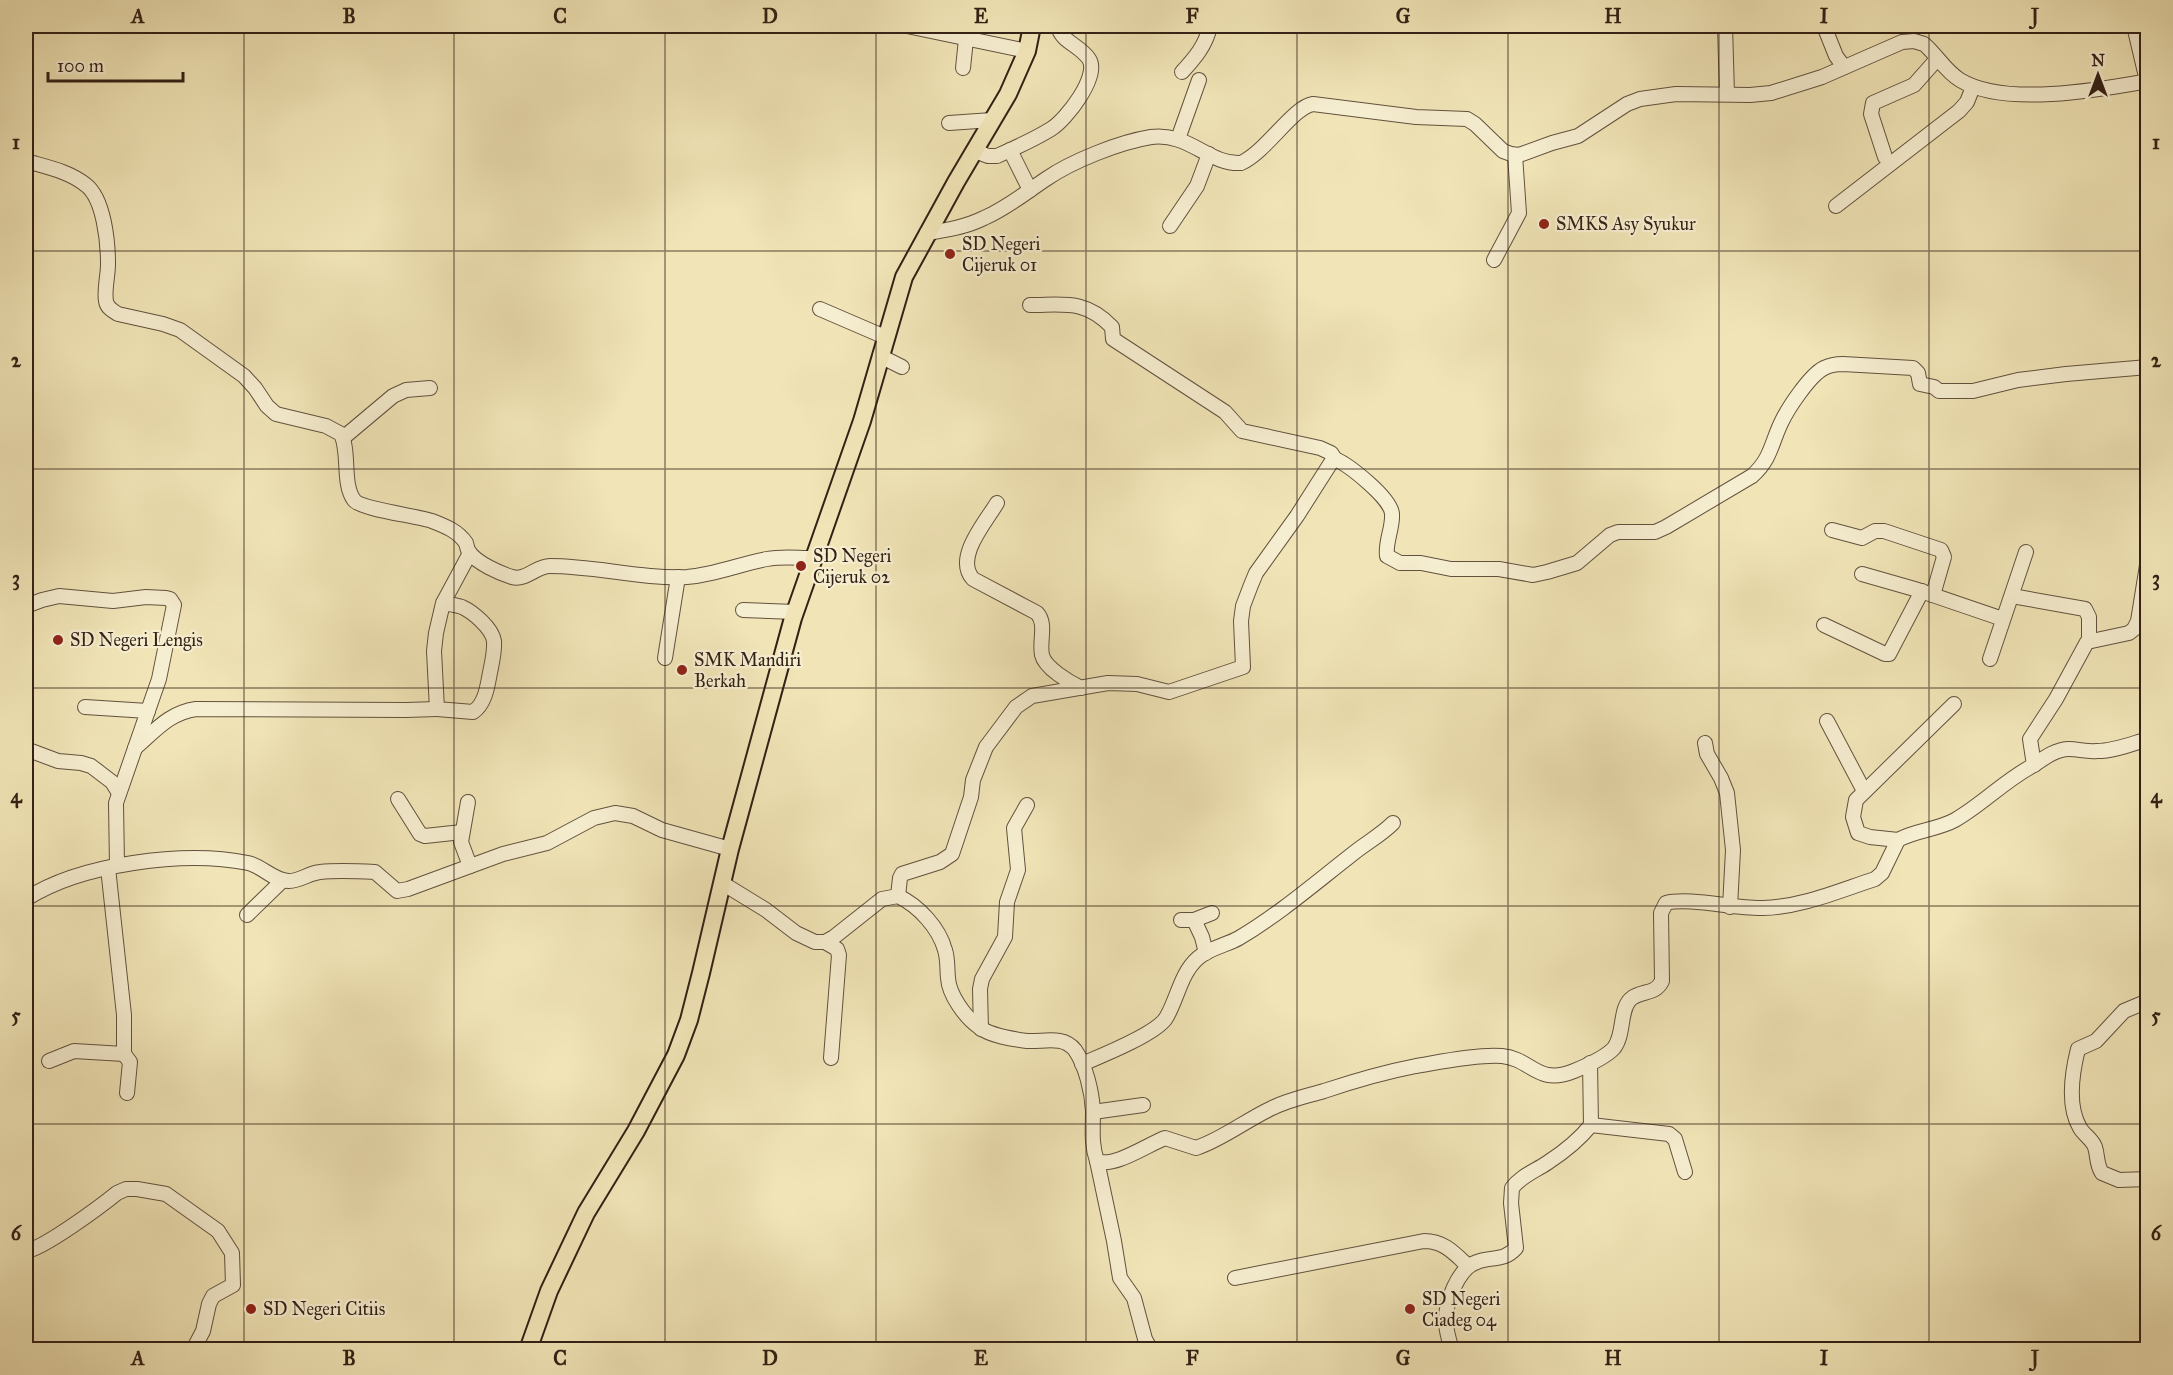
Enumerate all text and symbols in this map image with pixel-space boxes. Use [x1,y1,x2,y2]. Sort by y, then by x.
text: A [129,4,145,28]
text: B [342,4,356,28]
text: C [553,4,567,28]
text: D [762,4,778,28]
text: E [974,4,989,28]
text: F [1185,4,1199,28]
text: G [1396,4,1411,28]
text: H [1604,4,1622,28]
text: I [1820,4,1829,28]
text: J [2028,4,2040,30]
scale bar [48,45,183,83]
north arrow [2068,45,2128,105]
text: N [2091,51,2105,70]
text: 100 m [57,55,104,77]
text: 1 [12,130,20,154]
text: 1 [2152,130,2160,154]
place label: SMKS Asy Syukur [1556,213,1696,235]
marker: SMKS Asy Syukur [1537,217,1551,231]
place label: SD Negeri Cijeruk 01 [962,233,1041,276]
marker: SD Negeri Cijeruk 01 [943,247,957,261]
text: 2 [11,348,22,372]
text: 2 [2151,348,2162,372]
place label: SD Negeri Cijeruk 02 [813,545,892,588]
marker: SD Negeri Cijeruk 02 [794,559,808,573]
text: 3 [12,566,20,591]
text: 3 [2152,566,2160,591]
place label: SD Negeri Lengis [70,629,203,652]
marker: SD Negeri Lengis [51,633,65,647]
place label: SMK Mandiri Berkah [694,649,801,692]
marker: SMK Mandiri Berkah [675,663,689,677]
text: 4 [10,784,22,809]
text: 4 [2150,784,2162,809]
text: 5 [11,1003,21,1027]
text: 5 [2151,1003,2161,1027]
text: 6 [11,1221,23,1245]
text: 6 [2151,1221,2163,1245]
place label: SD Negeri Ciadeg 04 [1422,1288,1501,1332]
place label: SD Negeri Citiis [263,1298,385,1321]
marker: SD Negeri Citiis [244,1302,258,1316]
marker: SD Negeri Ciadeg 04 [1403,1302,1417,1316]
text: A [129,1346,145,1370]
text: B [342,1346,356,1370]
text: C [553,1346,567,1370]
text: D [762,1346,778,1370]
text: E [974,1346,989,1370]
text: F [1185,1346,1199,1370]
text: G [1396,1346,1411,1370]
text: H [1604,1346,1622,1370]
text: I [1820,1346,1829,1370]
text: J [2028,1346,2040,1372]

